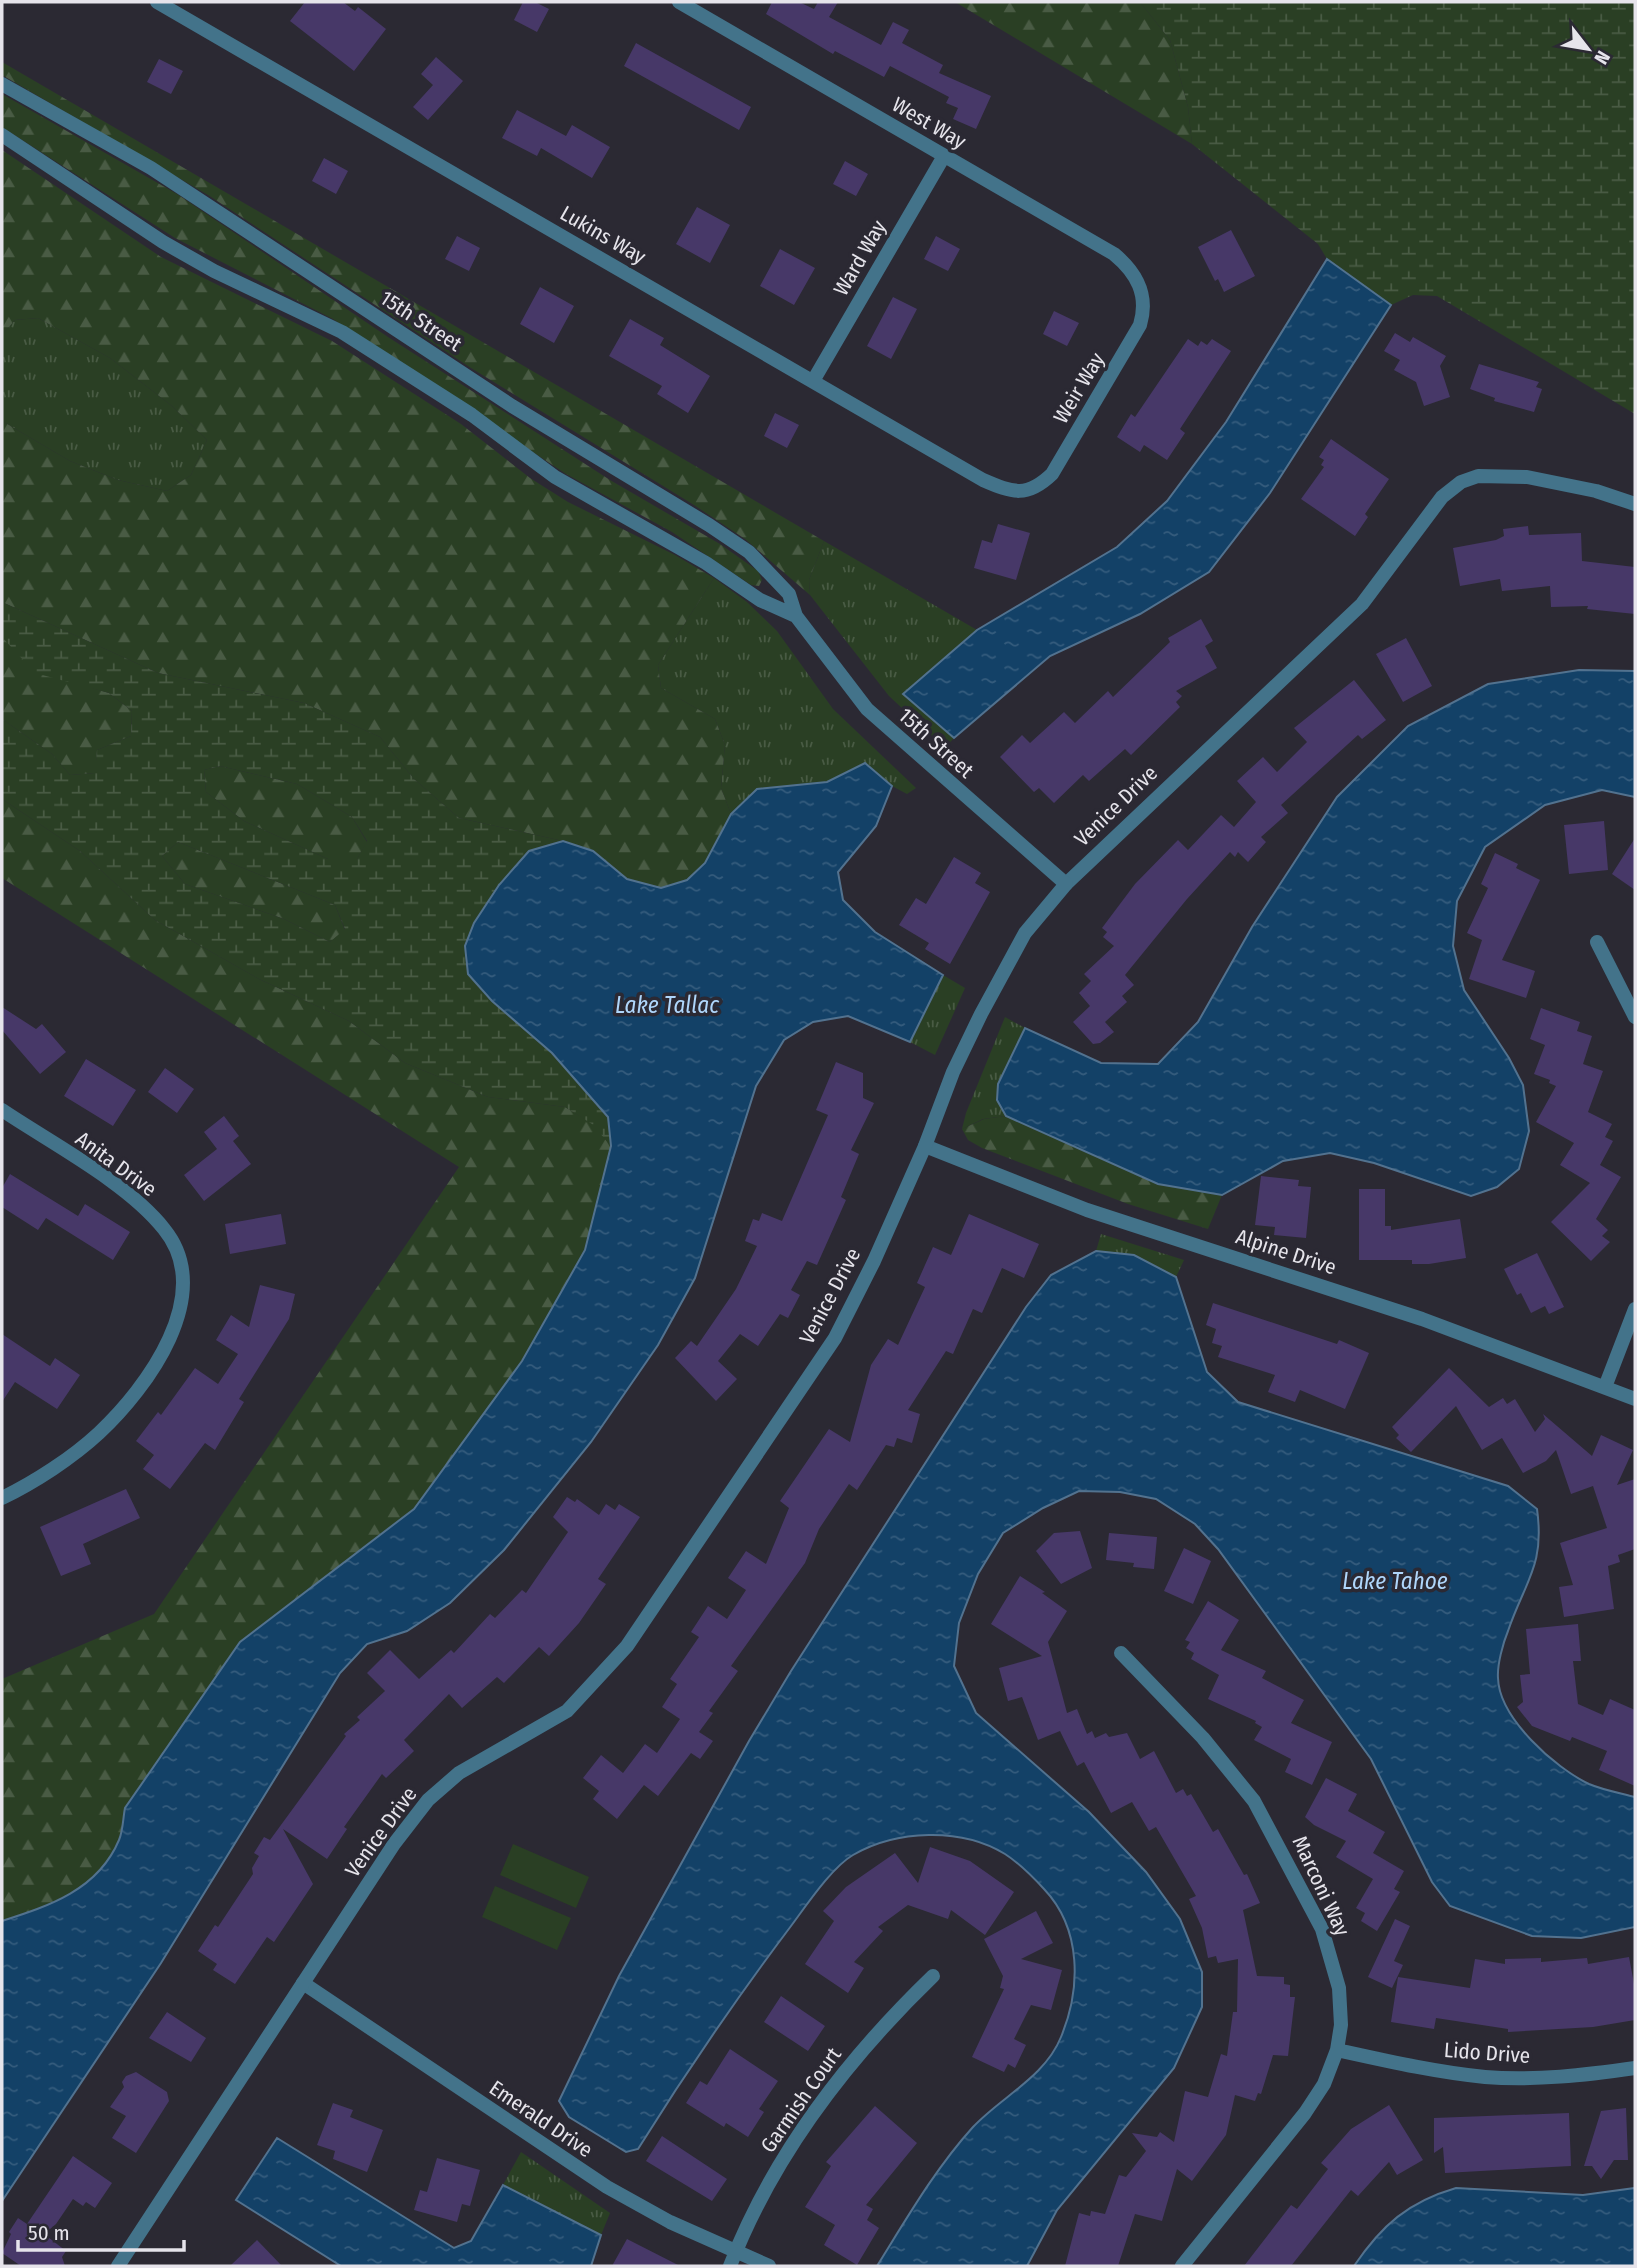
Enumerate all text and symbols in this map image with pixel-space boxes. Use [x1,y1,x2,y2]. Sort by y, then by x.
north arrow [1553,14,1623,84]
text: N [1589,47,1615,68]
street label: West Way [887,91,971,155]
street label: Lukins Way [556,200,651,270]
street label: Ward Way [828,215,892,300]
street label: 15th Street [375,285,467,357]
street label: Weir Way [1048,347,1111,428]
street label: 15th Street [893,702,979,784]
street label: Venice Drive [1069,760,1163,852]
water label: Lake Tallac [615,991,720,1019]
street label: Anita Drive [70,1126,162,1202]
street label: Alpine Drive [1233,1224,1339,1280]
street label: Venice Drive [794,1243,866,1349]
water label: Lake Tahoe [1342,1567,1448,1595]
street label: Venice Drive [340,1782,422,1882]
street label: Marconi Way [1287,1832,1356,1941]
street label: Lido Drive [1443,2037,1531,2069]
street label: Garmish Court [755,2042,847,2158]
street label: Emerald Drive [484,2075,598,2163]
scale bar [18,2208,184,2252]
text: 50 m [28,2220,70,2246]

